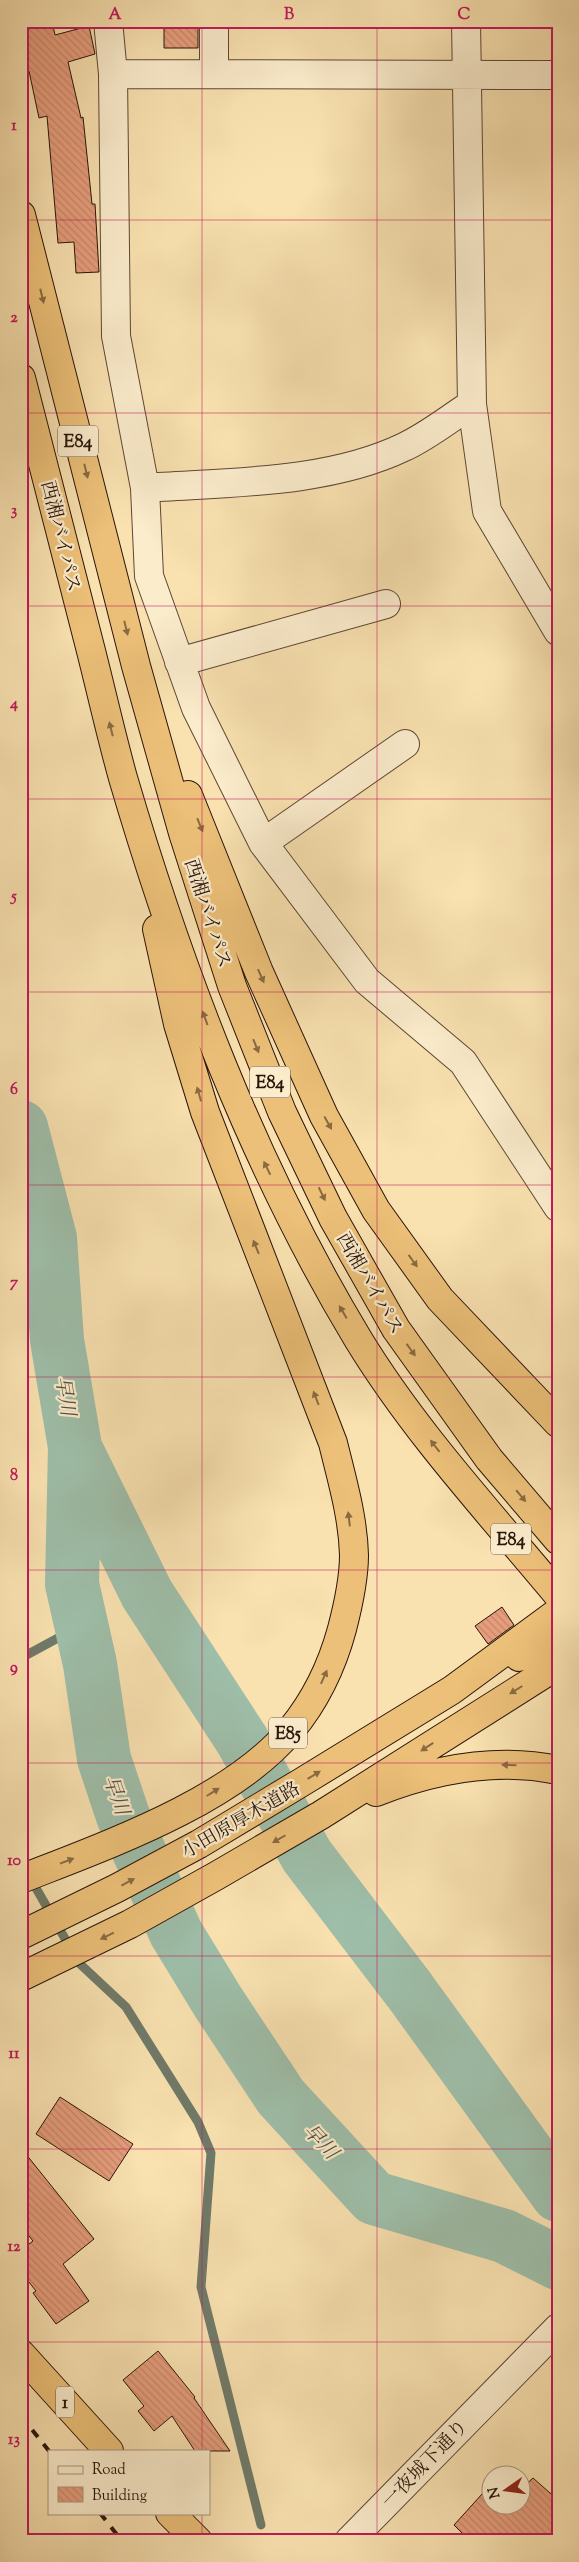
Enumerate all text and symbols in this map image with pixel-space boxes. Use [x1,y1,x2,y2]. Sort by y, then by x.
text: A [109,4,122,27]
text: B [284,4,294,27]
text: C [458,4,471,27]
text: 1 [11,115,17,138]
one-way arrow [38,289,46,304]
text: 2 [10,307,18,330]
road number: E84 [58,426,98,456]
one-way arrow [82,463,90,478]
street label: 西湘バイパス [33,478,86,595]
text: 3 [11,500,18,523]
one-way arrow [122,621,130,636]
text: 4 [9,693,18,716]
one-way arrow [107,722,115,737]
one-way arrow [196,818,204,833]
street label: 西湘バイパス [176,856,237,972]
text: 5 [9,886,17,909]
one-way arrow [257,968,265,983]
one-way arrow [201,1011,208,1026]
one-way arrow [252,1039,260,1054]
road number: E84 [250,1066,290,1098]
text: 6 [10,1079,18,1102]
one-way arrow [195,1087,203,1102]
one-way arrow [324,1116,332,1131]
one-way arrow [263,1161,271,1176]
one-way arrow [318,1187,326,1202]
street label: 西湘バイパス [329,1228,409,1340]
one-way arrow [252,1239,259,1254]
one-way arrow [408,1254,418,1268]
text: 7 [10,1272,19,1295]
one-way arrow [338,1305,347,1319]
one-way arrow [406,1343,416,1357]
water label: 早川 [46,1374,81,1420]
one-way arrow [312,1390,319,1405]
one-way arrow [430,1439,440,1452]
text: 8 [10,1465,18,1488]
one-way arrow [515,1490,526,1503]
one-way arrow [345,1510,353,1526]
road number: E84 [491,1524,531,1555]
text: 9 [10,1657,18,1680]
one-way arrow [321,1670,329,1684]
one-way arrow [509,1686,523,1695]
road number: E85 [269,1718,307,1749]
one-way arrow [420,1742,434,1751]
one-way arrow [501,1760,517,1768]
one-way arrow [307,1770,321,1780]
water label: 早川 [94,1772,136,1821]
street label: 小田原厚木道路 [177,1776,306,1866]
one-way arrow [207,1787,220,1796]
one-way arrow [273,1835,286,1844]
text: 10 [7,1850,21,1873]
one-way arrow [59,1857,74,1864]
one-way arrow [120,1878,135,1886]
one-way arrow [100,1932,114,1940]
text: 11 [9,2043,20,2066]
water label: 早川 [295,2118,345,2169]
text: 12 [8,2236,21,2259]
road number: 1 [56,2386,74,2418]
street label: 一夜城下通り [376,2414,475,2515]
text: 13 [8,2429,20,2452]
legend [48,2450,210,2514]
text: Road [92,2460,126,2481]
north arrow [482,2464,532,2514]
text: N [484,2485,506,2501]
text: Building [92,2486,147,2507]

